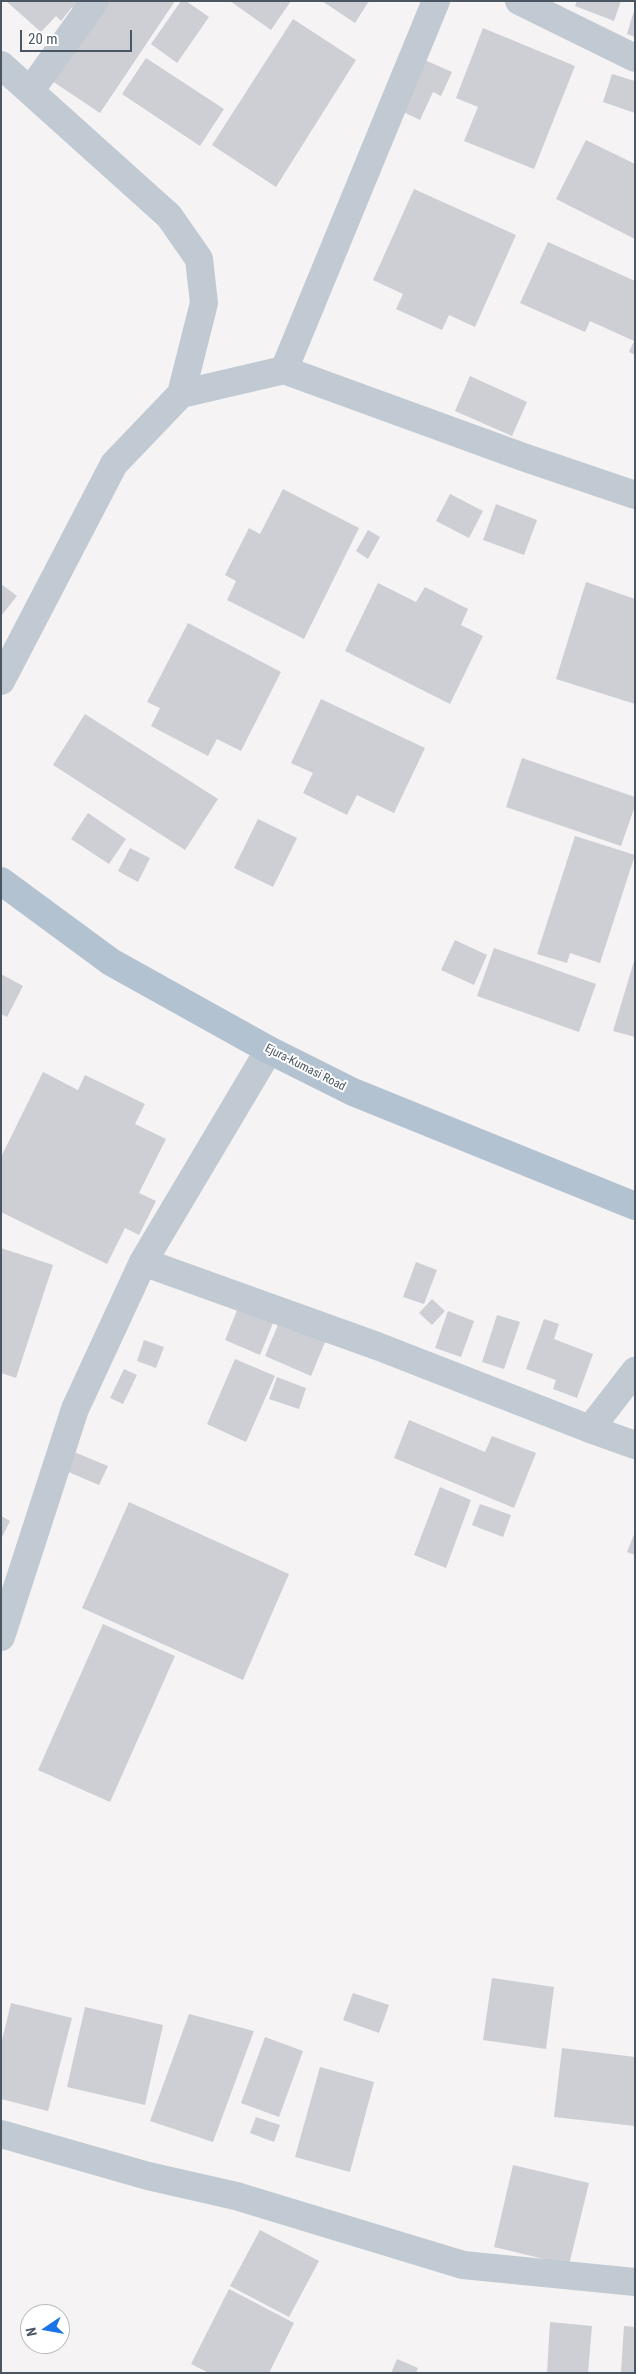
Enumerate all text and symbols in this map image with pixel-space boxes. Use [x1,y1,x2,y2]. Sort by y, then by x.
scale bar [22,20,135,52]
text: 20 m [28,30,58,48]
street label: Ejura-Kumasi Road [262,1041,348,1095]
north arrow [20,2304,70,2354]
text: N [23,2326,40,2338]

